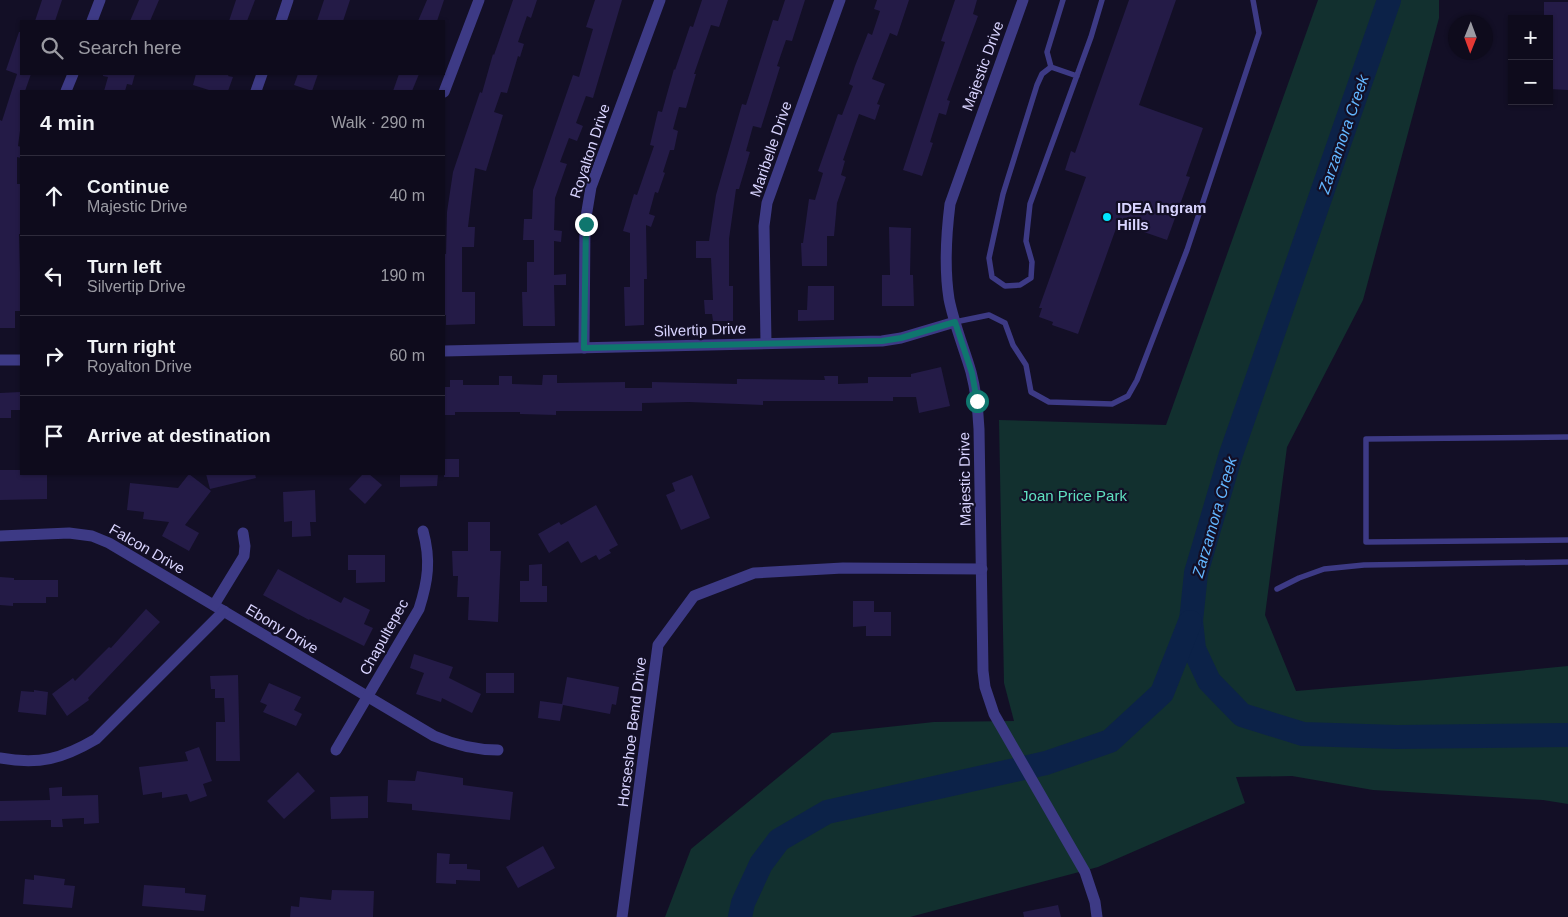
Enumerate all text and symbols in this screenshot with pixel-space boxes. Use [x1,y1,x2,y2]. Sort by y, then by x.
north arrow [1448,15,1493,60]
map controls [1508,15,1553,105]
button: + [1508,15,1553,60]
street label: Majestic Drive [958,19,1007,113]
search box [20,20,445,75]
icon: search [38,34,66,62]
text: Search here [78,37,182,58]
button: − [1508,60,1553,105]
water label: Zarzamora Creek [1315,72,1372,197]
street label: Maribelle Drive [746,99,795,199]
street label: Royalton Drive [566,101,613,200]
text: 4 min [40,111,95,134]
text: Walk · 290 m [331,114,425,131]
text: Continue [87,176,169,197]
icon: ahead [40,182,68,210]
text: 40 m [389,187,425,204]
text: Majestic Drive [87,198,187,215]
place label: IDEA Ingram Hills [1117,199,1206,233]
marker: IDEA Ingram Hills [1101,211,1113,223]
route end [575,213,598,236]
text: Turn left [87,256,162,277]
icon: left [40,262,68,290]
text: 190 m [381,267,425,284]
text: Silvertip Drive [87,278,186,295]
street label: Silvertip Drive [653,319,747,340]
text: Turn right [87,336,175,357]
icon: right [40,342,68,370]
text: 60 m [389,347,425,364]
text: Royalton Drive [87,358,192,375]
route start [966,390,989,413]
icon: arrive [40,422,68,450]
text: Arrive at destination [87,425,271,446]
street label: Majestic Drive [955,432,974,526]
water label: Zarzamora Creek [1189,454,1240,580]
park label: Joan Price Park [1021,487,1127,504]
street label: Falcon Drive [107,520,188,577]
street label: Chapultepec [356,595,412,678]
street label: Ebony Drive [243,600,322,657]
street label: Horseshoe Bend Drive [614,656,649,808]

